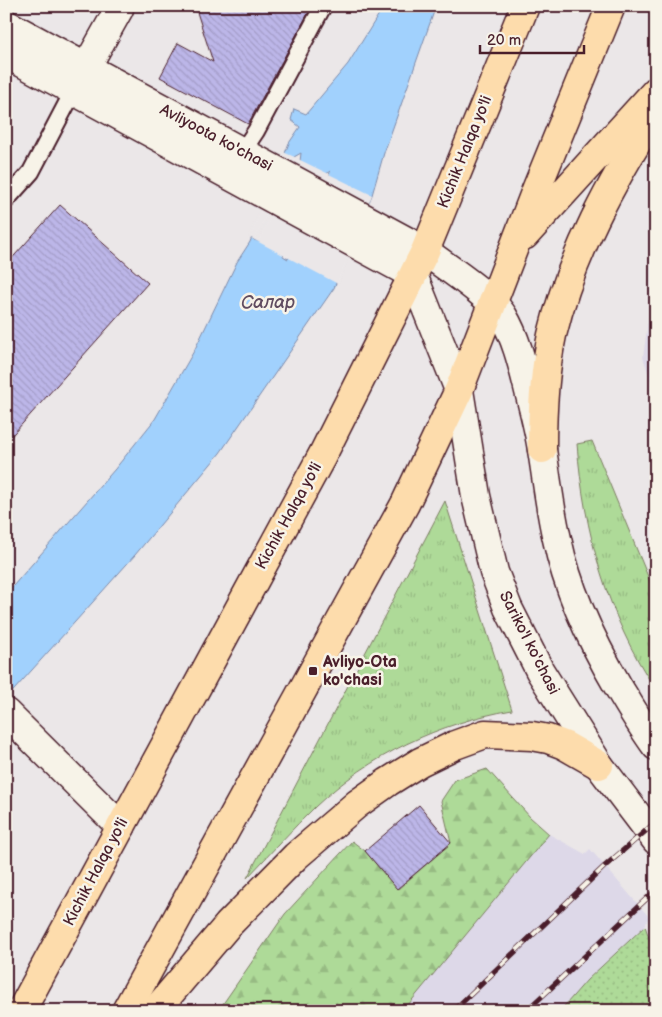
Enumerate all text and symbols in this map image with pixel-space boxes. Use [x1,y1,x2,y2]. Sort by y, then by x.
scale bar [480,22,583,54]
text: 20 m [487,31,521,50]
street label: Kichik Halqa yo'li [434,93,496,211]
street label: Avliyoota ko'chasi [156,100,276,176]
water label: Салар [241,292,295,313]
street label: Kichik Halqa yo'li [252,459,326,573]
street label: Sariko'l ko'chasi [495,588,563,698]
place label: Avliyo-Ota ko'chasi [322,653,397,690]
marker: Avliyo-Ota ko'chasi [307,665,319,677]
street label: Kichik Halqa yo'li [60,815,132,929]

